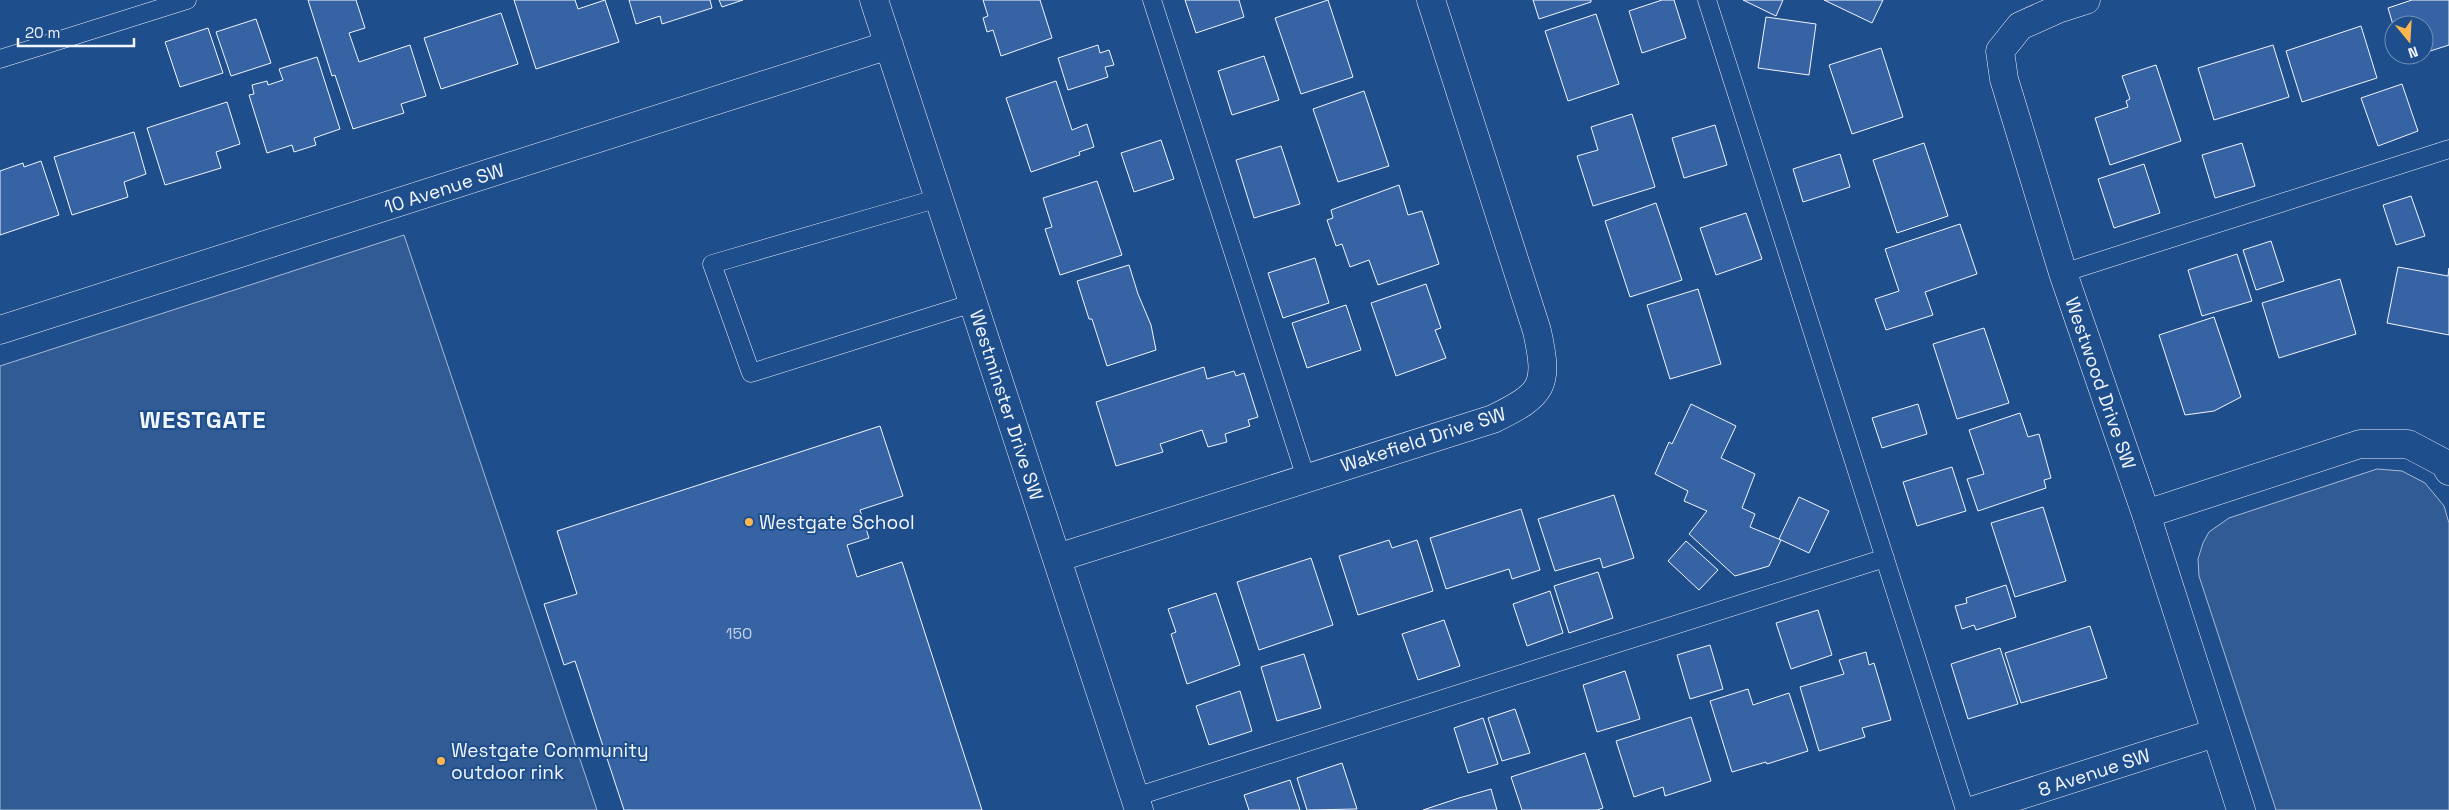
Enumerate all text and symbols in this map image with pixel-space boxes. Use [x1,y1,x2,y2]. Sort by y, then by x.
scale bar [18,15,134,47]
north arrow [2384,15,2434,65]
text: 20 m [25,23,60,42]
text: N [2406,42,2420,62]
street label: 10 Avenue SW [381,157,507,220]
street label: Westwood Drive SW [2059,294,2142,473]
street label: Westminster Drive SW [964,307,1049,504]
street label: Wakefield Drive SW [1337,401,1509,478]
district label: WESTGATE [139,404,267,435]
place label: Westgate School [759,510,915,535]
marker: Westgate School [743,516,755,528]
house number: 150 [726,623,752,644]
place label: Westgate Community outdoor rink [451,738,649,785]
street label: 8 Avenue SW [2035,743,2154,802]
marker: Westgate Community outdoor rink [435,755,447,767]

